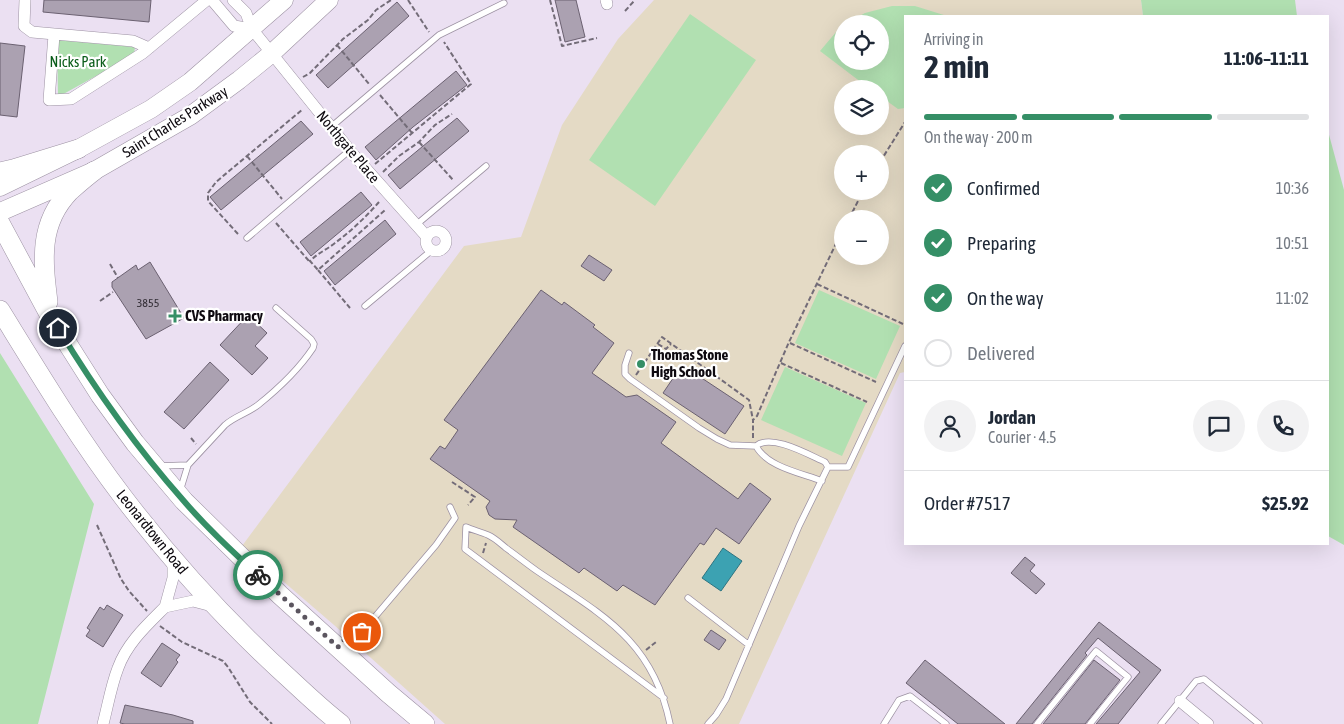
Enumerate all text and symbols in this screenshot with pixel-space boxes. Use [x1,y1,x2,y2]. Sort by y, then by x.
map controls [834,15,889,265]
button: locate [834,15,889,70]
text: Arriving in [924,30,984,48]
text: 11:06–11:11 [1224,47,1309,69]
text: 2 min [924,48,989,85]
park label: Nicks Park [50,53,107,70]
button: layers [834,80,889,135]
street label: Saint Charles Parkway [119,82,230,161]
street label: Northgate Place [313,107,383,186]
text: On the way · 200 m [924,128,1033,146]
button: + [834,145,889,200]
icon: check [924,174,952,202]
text: Confirmed [967,177,1040,199]
text: 10:36 [1276,179,1309,197]
button: − [834,210,889,265]
icon: check [924,229,952,257]
text: Preparing [967,232,1036,254]
text: 10:51 [1276,234,1309,252]
icon: check [924,284,952,312]
text: On the way [967,287,1044,309]
text: 11:02 [1276,289,1309,307]
house number: 3855 [137,296,159,310]
pin [37,307,79,349]
place label: CVS Pharmacy [185,307,264,324]
marker: CVS Pharmacy [169,310,181,322]
icon: home [44,314,72,342]
text: Delivered [967,342,1035,364]
place label: Thomas Stone High School [651,346,729,380]
marker: Thomas Stone High School [635,358,647,370]
button: person [924,400,976,452]
button: chat [1193,400,1245,452]
button: phone [1257,400,1309,452]
text: Jordan [988,406,1036,428]
text: Courier · 4.5 [988,428,1057,446]
street label: Leonardtown Road [113,486,192,577]
text: Order #7517 [924,492,1011,514]
text: $25.92 [1262,492,1309,514]
courier [233,550,283,600]
icon: bike [244,561,272,589]
pin [341,611,383,653]
icon: bag [348,618,376,646]

